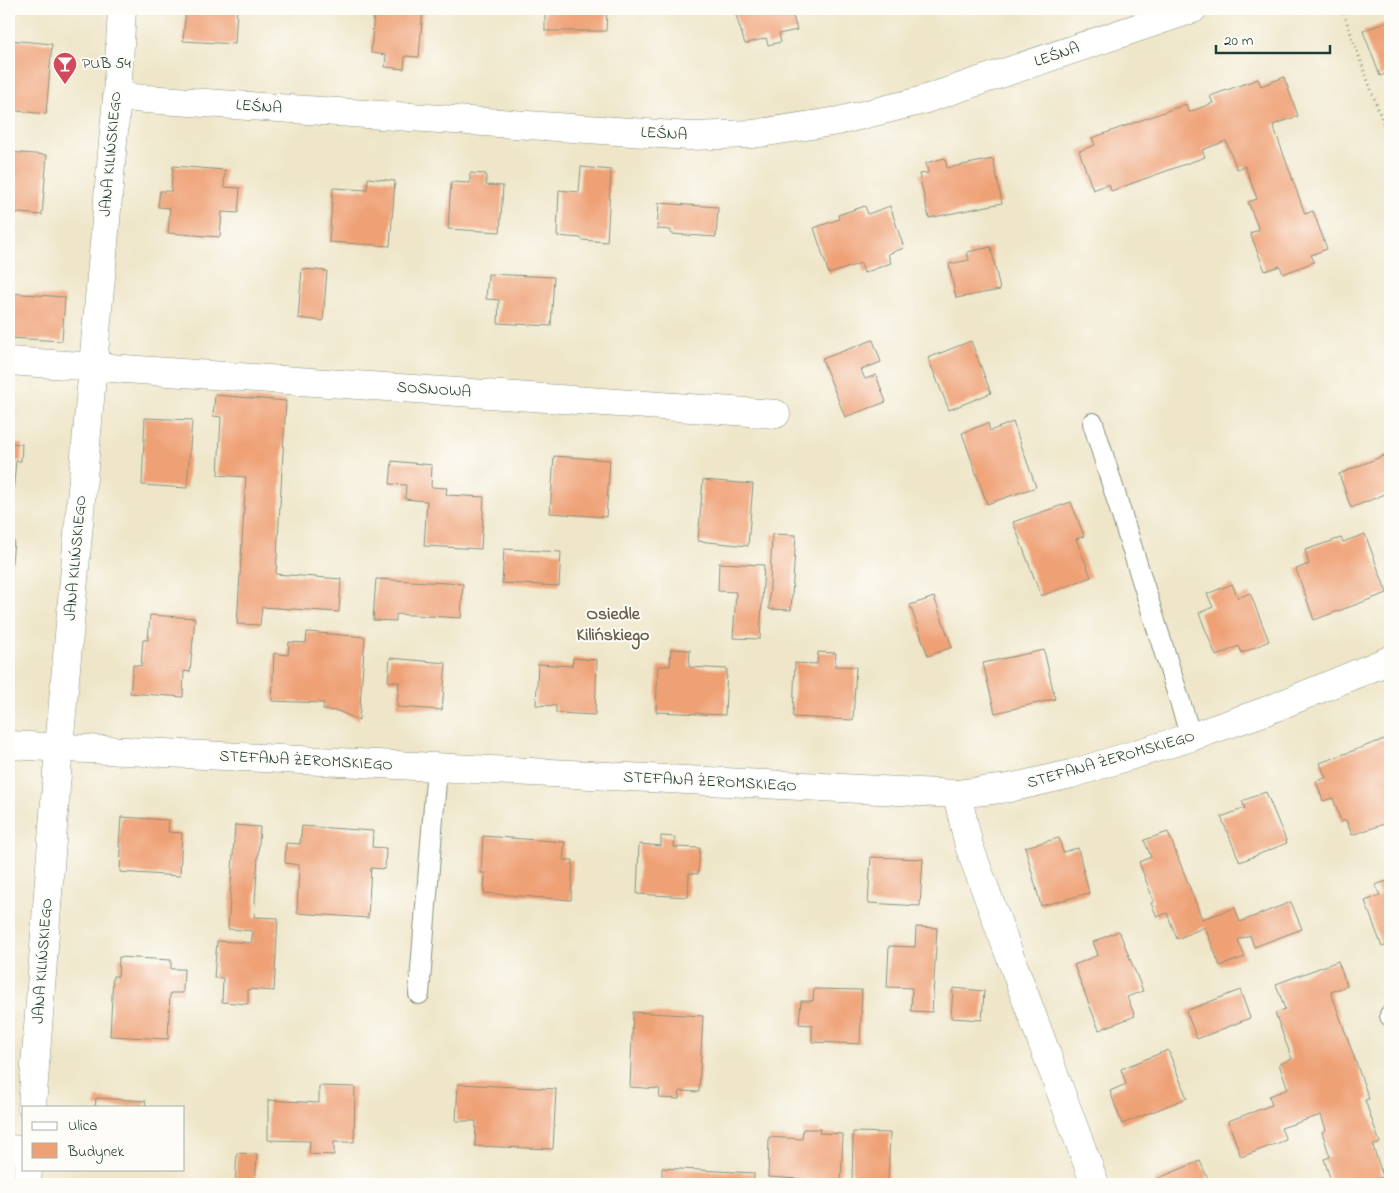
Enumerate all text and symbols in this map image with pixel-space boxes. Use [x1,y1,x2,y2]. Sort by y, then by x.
scale bar [1216,22,1330,54]
text: 20 m [1224,30,1254,52]
street label: LEŚNA [1031,36,1083,74]
bar icon: PUB 54 [52,51,78,85]
place label: PUB 54 [82,52,131,76]
street label: JANA KILIŃSKIEGO [94,90,128,218]
street label: LEŚNA [235,93,283,121]
street label: LEŚNA [640,121,688,147]
street label: SOSNOWA [396,375,472,405]
street label: JANA KILIŃSKIEGO [59,494,93,622]
district label: Osiedle Kilińskiego [577,602,649,650]
street label: STEFANA ŻEROMSKIEGO [1024,725,1198,795]
street label: STEFANA ŻEROMSKIEGO [219,744,393,778]
street label: STEFANA ŻEROMSKIEGO [623,765,797,799]
street label: JANA KILIŃSKIEGO [27,897,59,1025]
legend [22,1106,185,1170]
text: Ulica [68,1115,97,1137]
text: Budynek [67,1141,125,1164]

